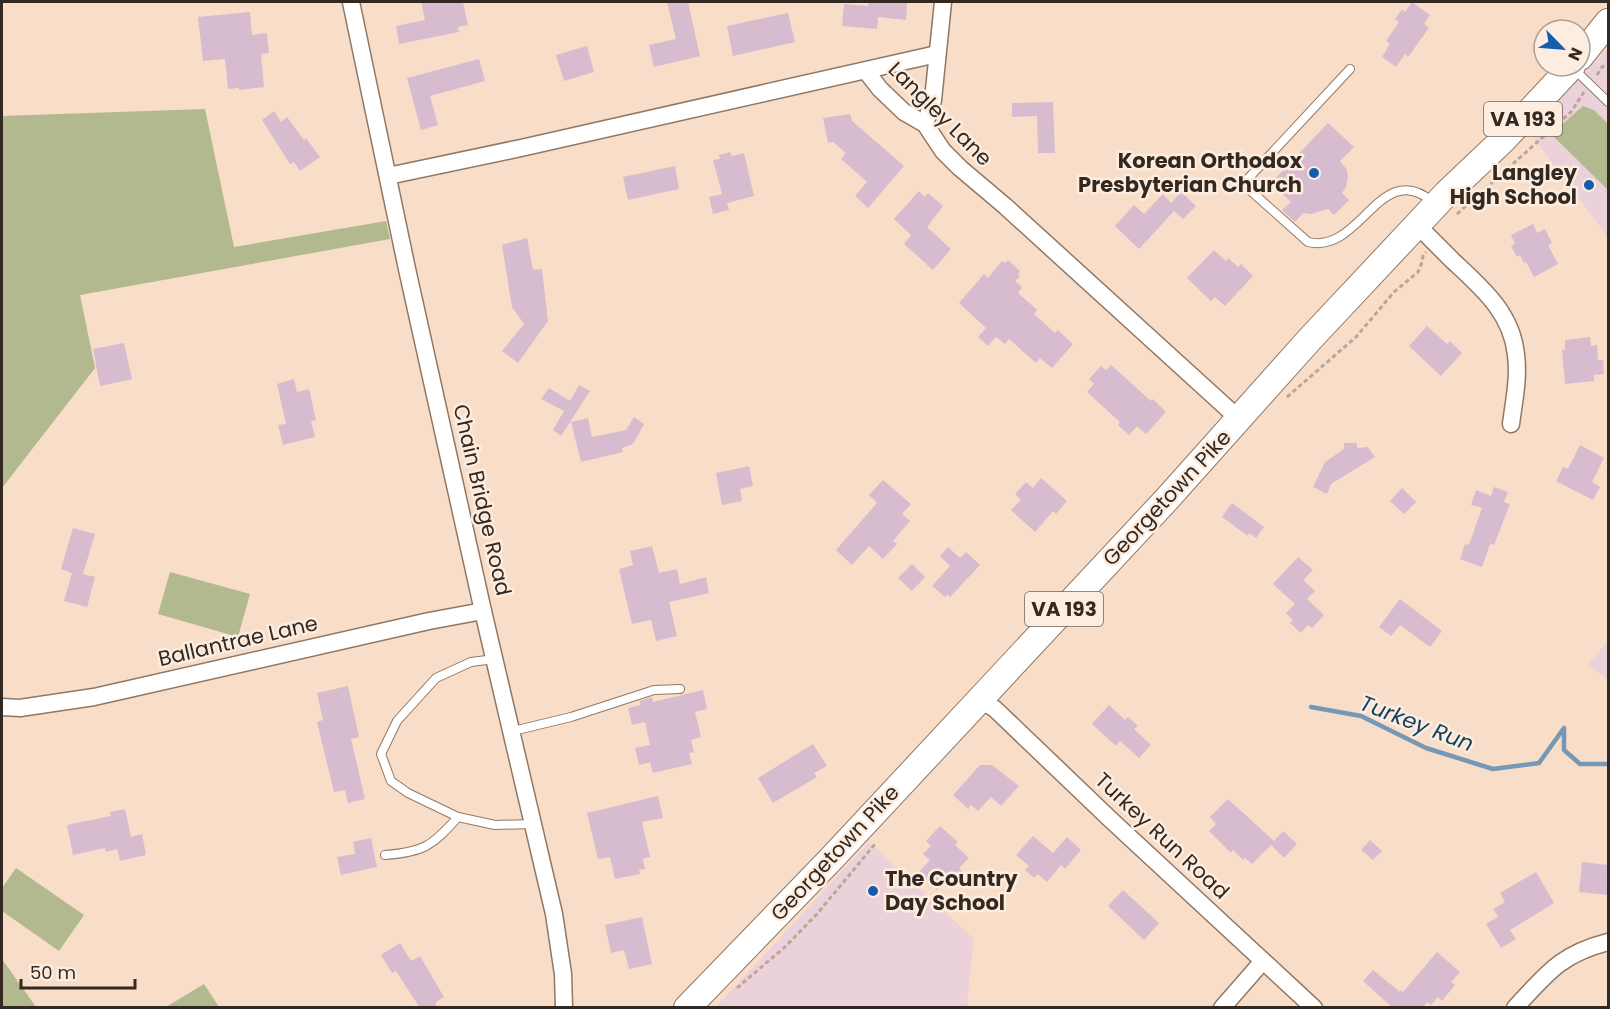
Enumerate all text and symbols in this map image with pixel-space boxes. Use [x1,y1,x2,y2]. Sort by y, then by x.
north arrow [1532,18,1592,78]
text: N [1562,44,1588,64]
street label: Langley Lane [882,55,999,172]
road number: VA 193 [1484,102,1562,136]
place label: Korean Orthodox Presbyterian Church [1078,146,1303,199]
place label: Langley High School [1450,158,1578,211]
marker: Korean Orthodox Presbyterian Church [1307,166,1321,180]
marker: Langley High School [1582,178,1596,192]
street label: Chain Bridge Road [446,401,519,598]
street label: Georgetown Pike [1096,423,1237,572]
road number: VA 193 [1025,592,1103,626]
street label: Ballantrae Lane [155,608,321,673]
water label: Turkey Run [1355,688,1478,759]
street label: Turkey Run Road [1089,766,1236,905]
street label: Georgetown Pike [764,778,905,927]
place label: The Country Day School [885,864,1018,917]
marker: The Country Day School [866,884,880,898]
scale bar [21,952,135,990]
text: 50 m [30,960,76,985]

